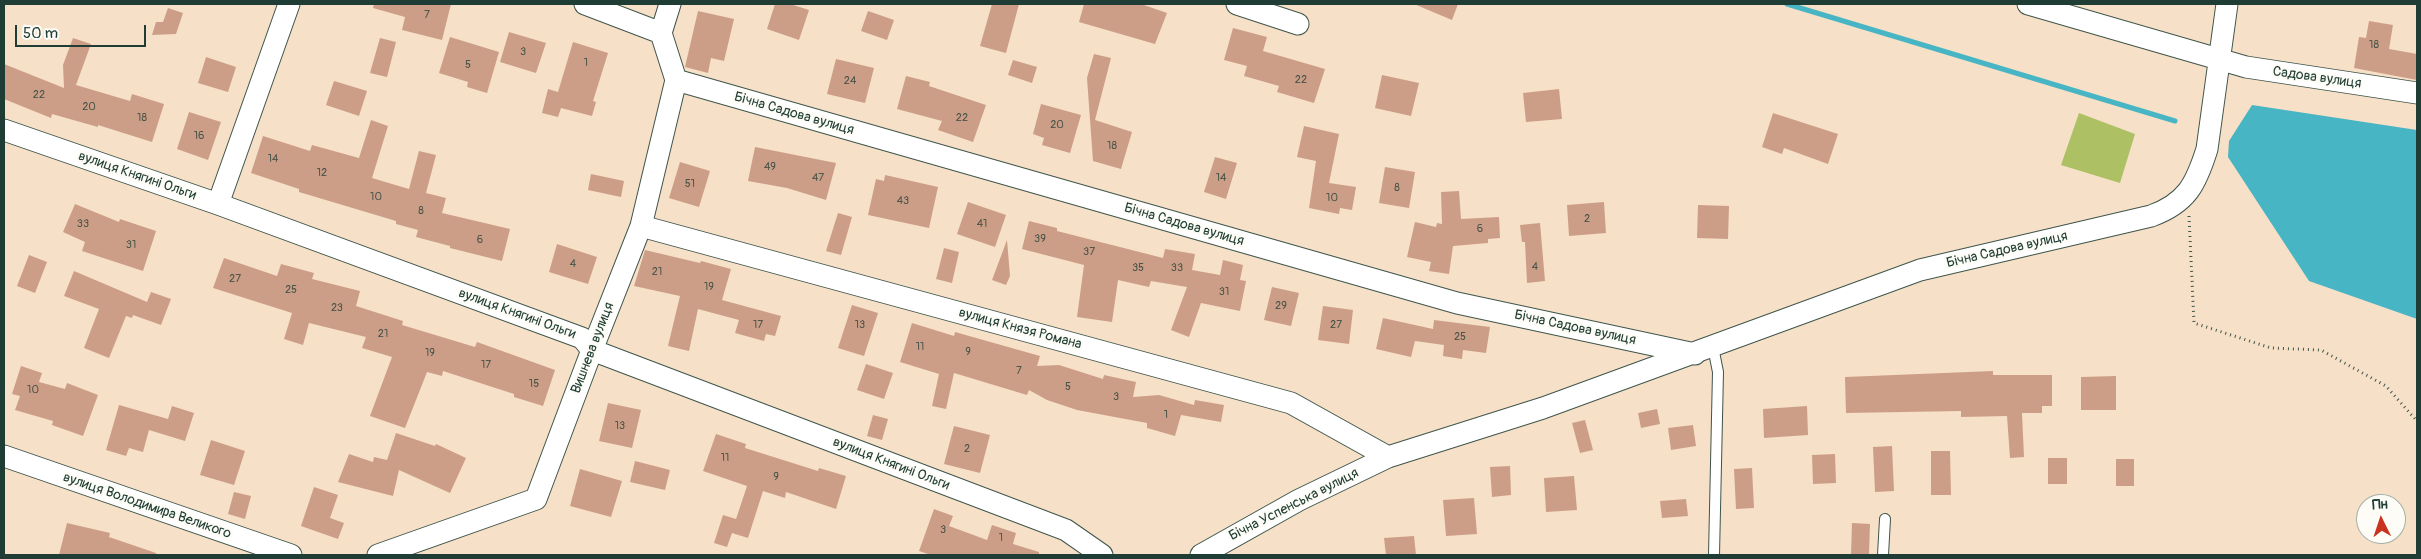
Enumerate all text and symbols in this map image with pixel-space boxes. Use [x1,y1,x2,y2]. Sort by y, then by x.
house number: 7 [424,8,430,22]
scale bar [18,15,149,47]
text: 50 m [23,24,58,43]
house number: 18 [2369,38,2379,52]
house number: 3 [520,45,526,59]
house number: 1 [584,56,588,70]
house number: 5 [465,58,471,72]
street label: Садова вулиця [2272,63,2362,93]
house number: 22 [1295,73,1307,87]
house number: 24 [844,74,856,88]
house number: 22 [33,88,45,102]
street label: Бічна Садова вулиця [732,89,856,139]
house number: 20 [82,100,96,114]
house number: 18 [137,111,147,125]
house number: 22 [956,111,968,125]
house number: 20 [1050,118,1064,132]
house number: 16 [194,129,204,143]
house number: 18 [1107,139,1117,153]
street label: вулиця Княгині Ольги [76,148,198,204]
house number: 14 [268,152,278,166]
house number: 49 [764,160,776,174]
house number: 12 [317,166,327,180]
house number: 47 [812,171,824,185]
house number: 14 [1216,171,1226,185]
house number: 51 [685,177,695,191]
house number: 8 [1394,181,1400,195]
house number: 10 [370,190,382,204]
house number: 10 [1326,191,1338,205]
house number: 43 [897,194,909,208]
street label: Бічна Садова вулиця [1122,200,1246,250]
house number: 8 [418,204,424,218]
house number: 2 [1584,212,1590,226]
house number: 33 [77,217,89,231]
house number: 41 [977,217,987,231]
house number: 6 [1477,222,1483,236]
street label: Бічна Садова вулиця [1945,228,2069,272]
house number: 39 [1034,232,1046,246]
house number: 6 [477,233,483,247]
house number: 31 [126,238,136,252]
house number: 37 [1083,245,1095,259]
house number: 4 [570,257,576,271]
house number: 4 [1532,260,1538,274]
house number: 35 [1132,261,1144,275]
house number: 33 [1171,261,1183,275]
house number: 21 [652,265,662,279]
house number: 27 [229,272,241,286]
house number: 19 [704,280,714,294]
house number: 25 [285,283,297,297]
street label: вулиця Княгині Ольги [456,285,578,343]
house number: 31 [1219,285,1229,299]
house number: 29 [1275,299,1287,313]
street label: Вишнева вулиця [568,300,618,396]
house number: 23 [331,301,343,315]
street label: вулиця Князя Романа [957,305,1083,353]
street label: Бічна Садова вулиця [1513,307,1637,349]
house number: 17 [753,318,763,332]
house number: 13 [855,318,865,332]
house number: 27 [1330,318,1342,332]
house number: 21 [378,327,388,341]
house number: 25 [1454,330,1466,344]
house number: 11 [916,340,924,354]
house number: 9 [965,345,971,359]
house number: 19 [425,346,435,360]
house number: 17 [481,358,491,372]
house number: 7 [1016,364,1022,378]
house number: 15 [529,377,539,391]
house number: 5 [1065,380,1071,394]
house number: 10 [27,383,39,397]
house number: 3 [1113,390,1119,404]
house number: 1 [1164,408,1168,422]
house number: 13 [615,419,625,433]
street label: вулиця Княгині Ольги [830,434,952,494]
house number: 2 [964,442,970,456]
house number: 11 [721,451,729,465]
street label: Бічна Успенська вулиця [1226,465,1362,545]
street label: вулиця Володимира Великого [61,469,233,543]
house number: 9 [773,470,779,484]
north arrow [2356,494,2406,544]
text: Пн [2372,496,2388,514]
house number: 3 [940,523,946,537]
house number: 1 [999,531,1003,545]

